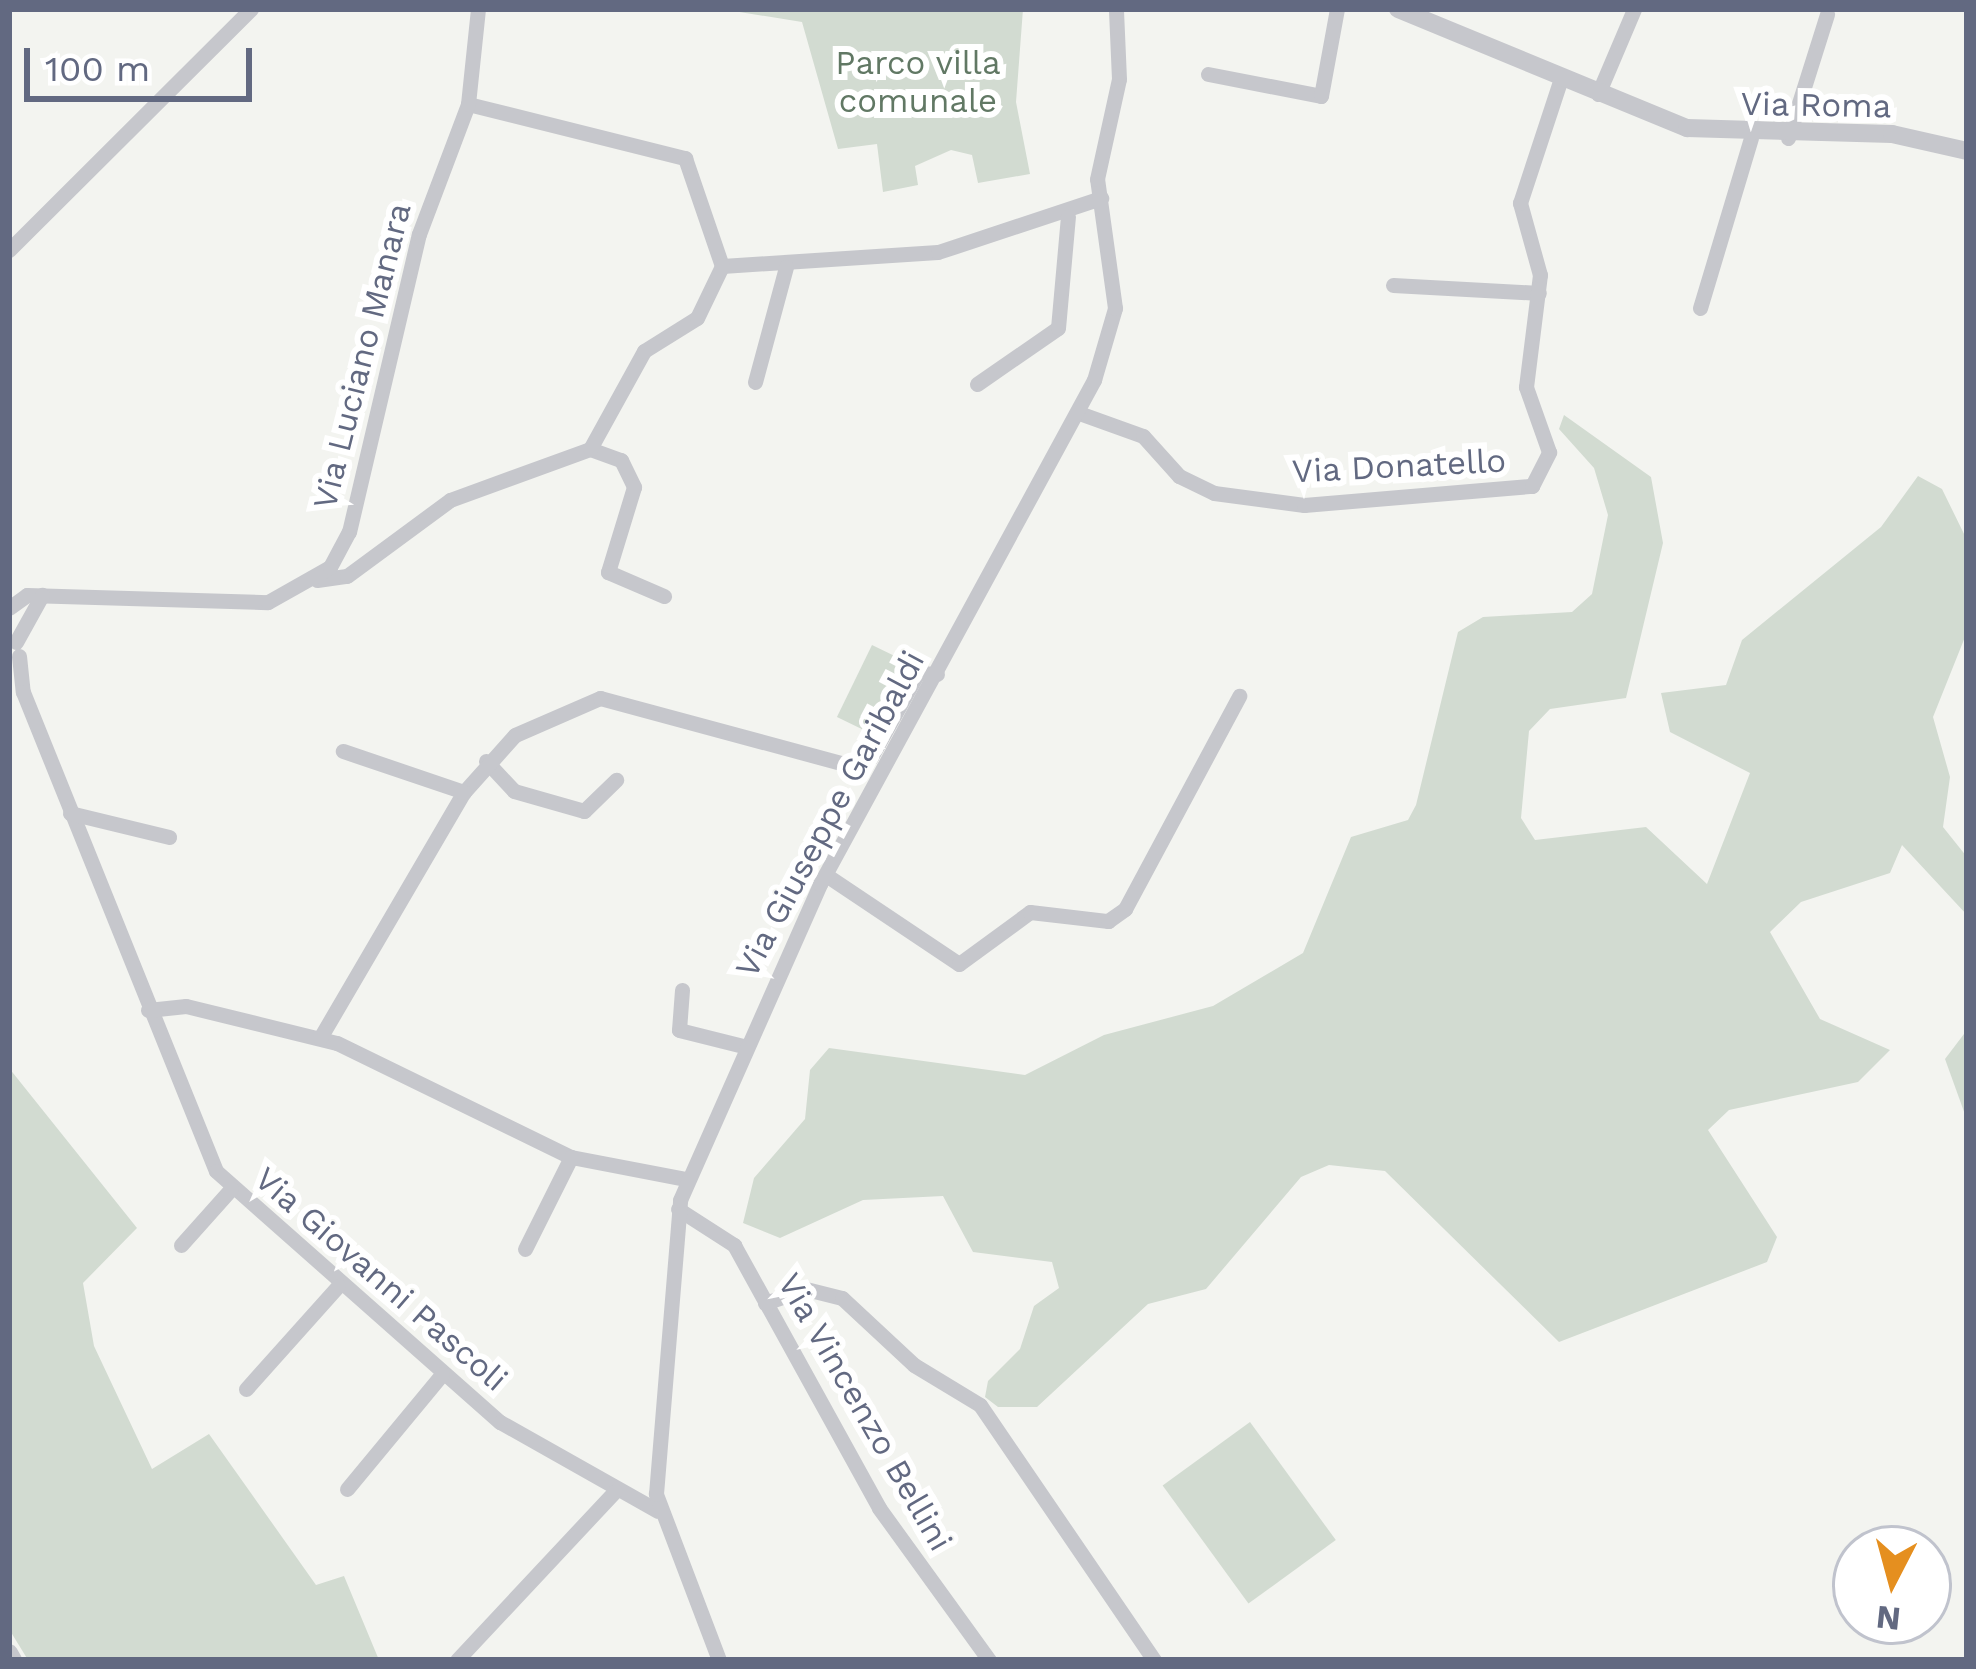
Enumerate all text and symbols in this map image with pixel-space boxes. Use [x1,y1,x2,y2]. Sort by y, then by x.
scale bar [30,24,258,98]
park label: Parco villa comunale [835,43,1001,121]
text: 100 m [45,48,150,90]
street label: Via Roma [1740,84,1892,126]
street label: Via Luciano Manara [305,199,419,513]
street label: Via Donatello [1291,441,1507,491]
street label: Via Giuseppe Garibaldi [727,644,933,984]
street label: Via Giovanni Pascoli [246,1158,516,1400]
street label: Via Vincenzo Bellini [769,1265,961,1559]
north arrow [1832,1525,1952,1645]
text: N [1874,1598,1903,1639]

